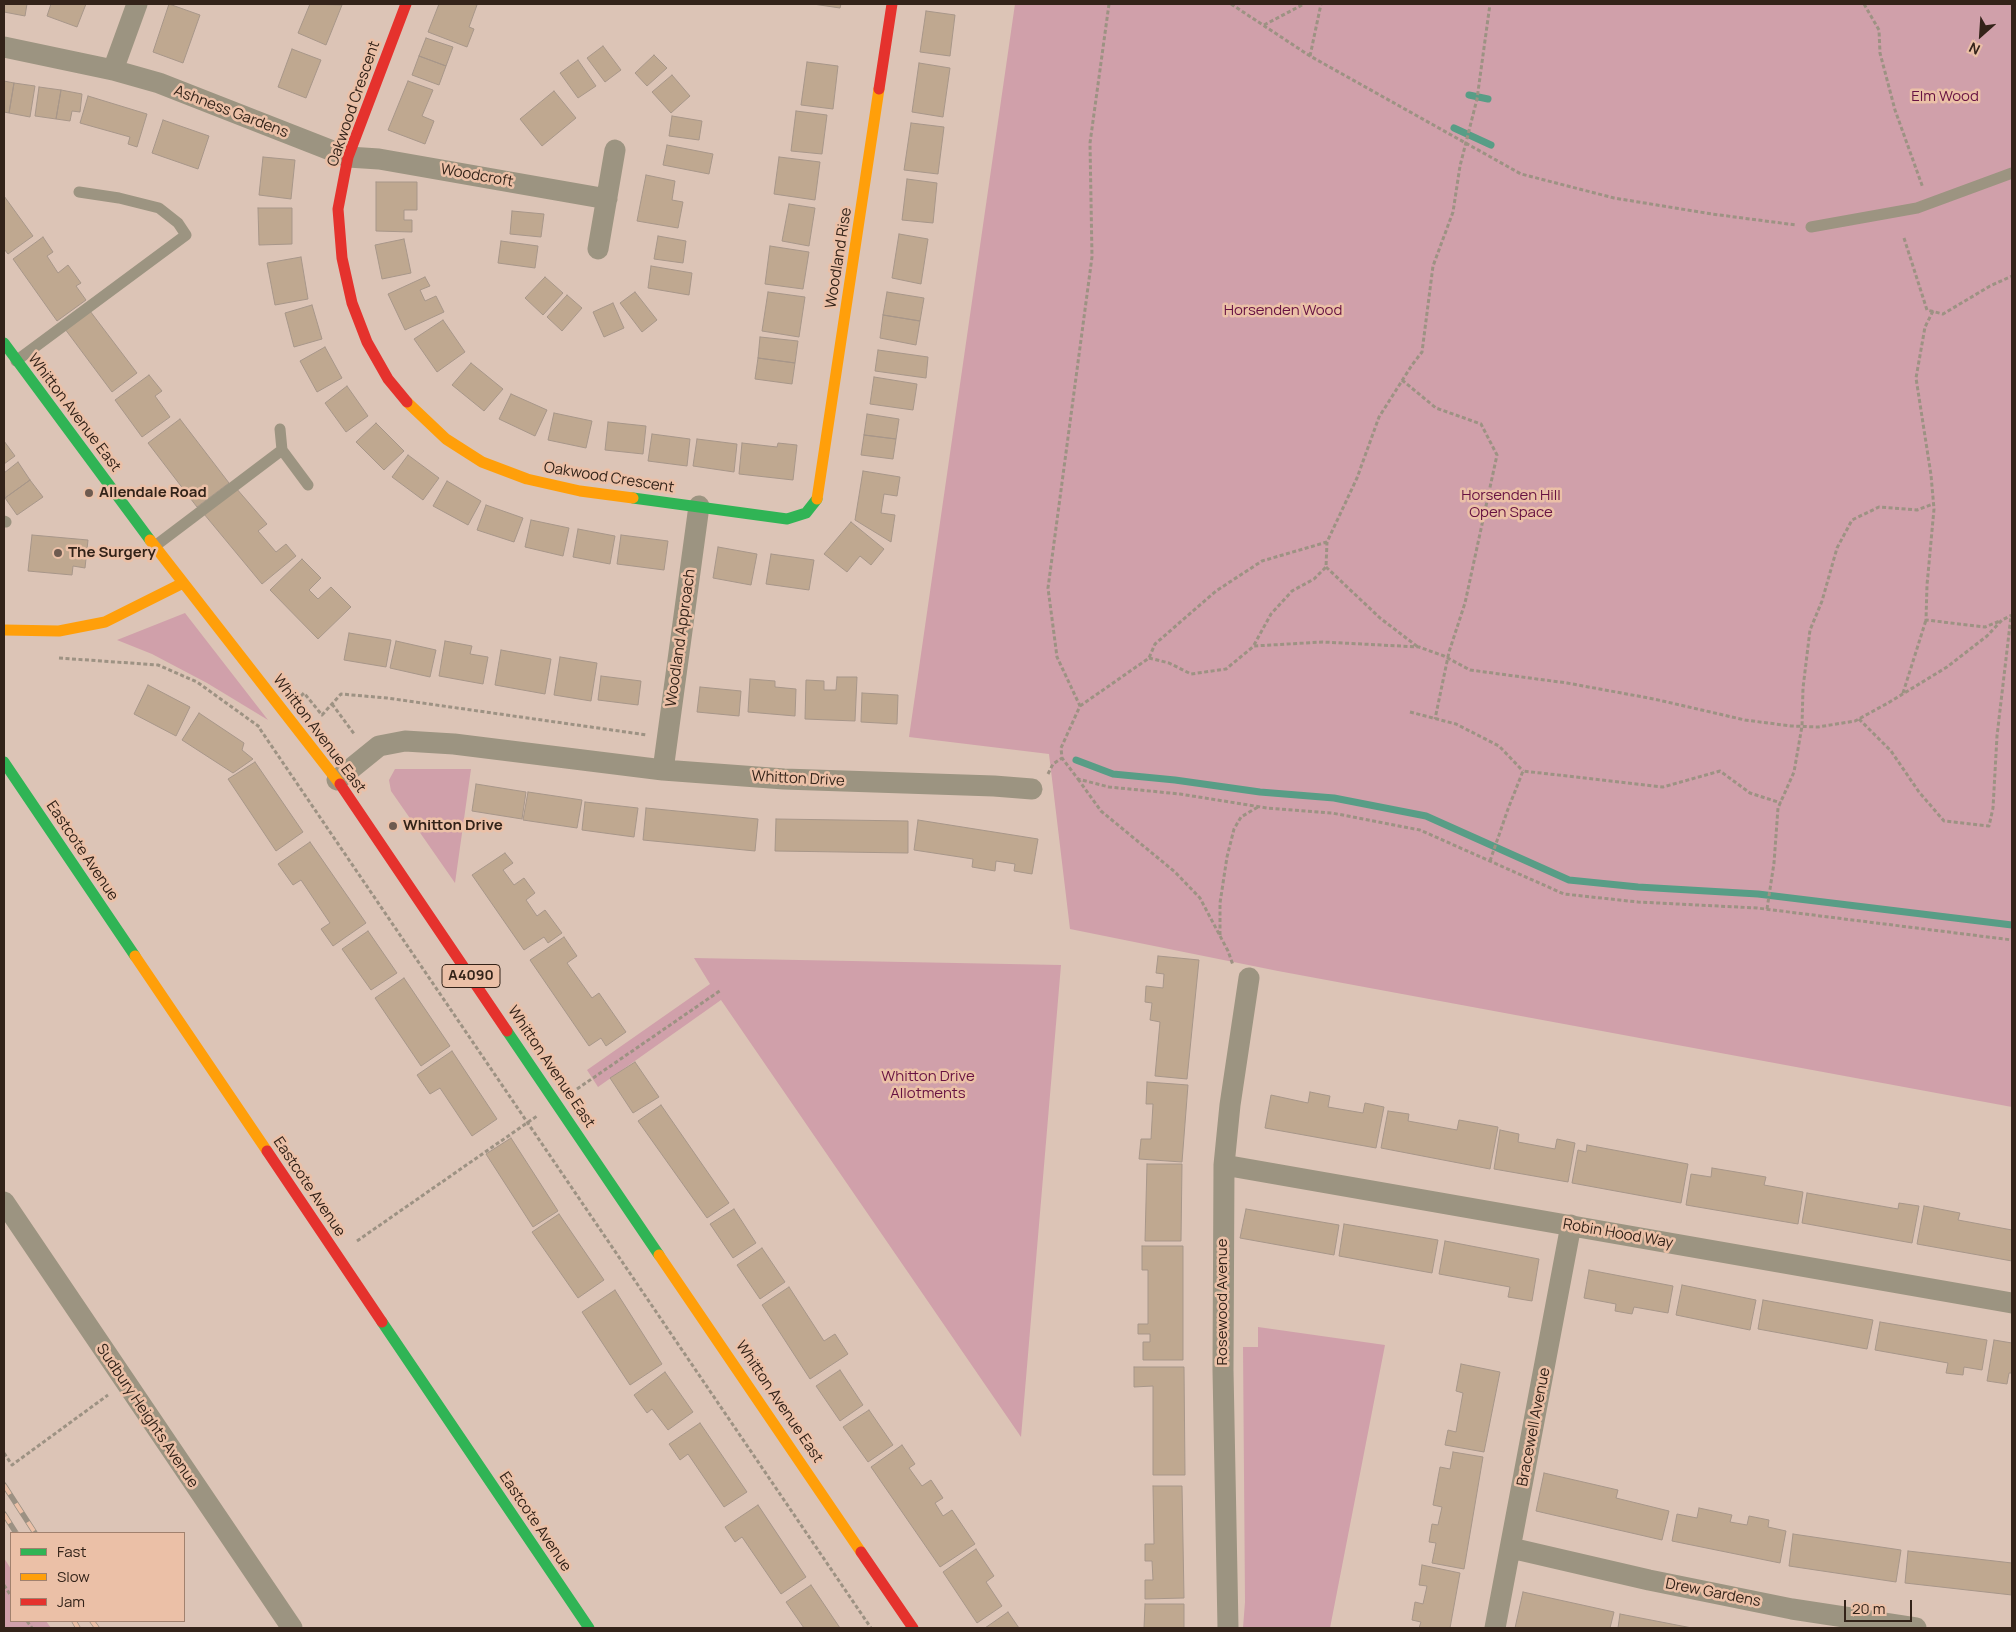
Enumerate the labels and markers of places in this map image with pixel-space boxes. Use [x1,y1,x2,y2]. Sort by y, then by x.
place label: Allendale Road [99,484,207,502]
marker: Allendale Road [83,487,95,499]
place label: The Surgery [68,544,156,562]
marker: The Surgery [52,547,64,559]
place label: Whitton Drive [403,817,503,835]
marker: Whitton Drive [387,820,399,832]

